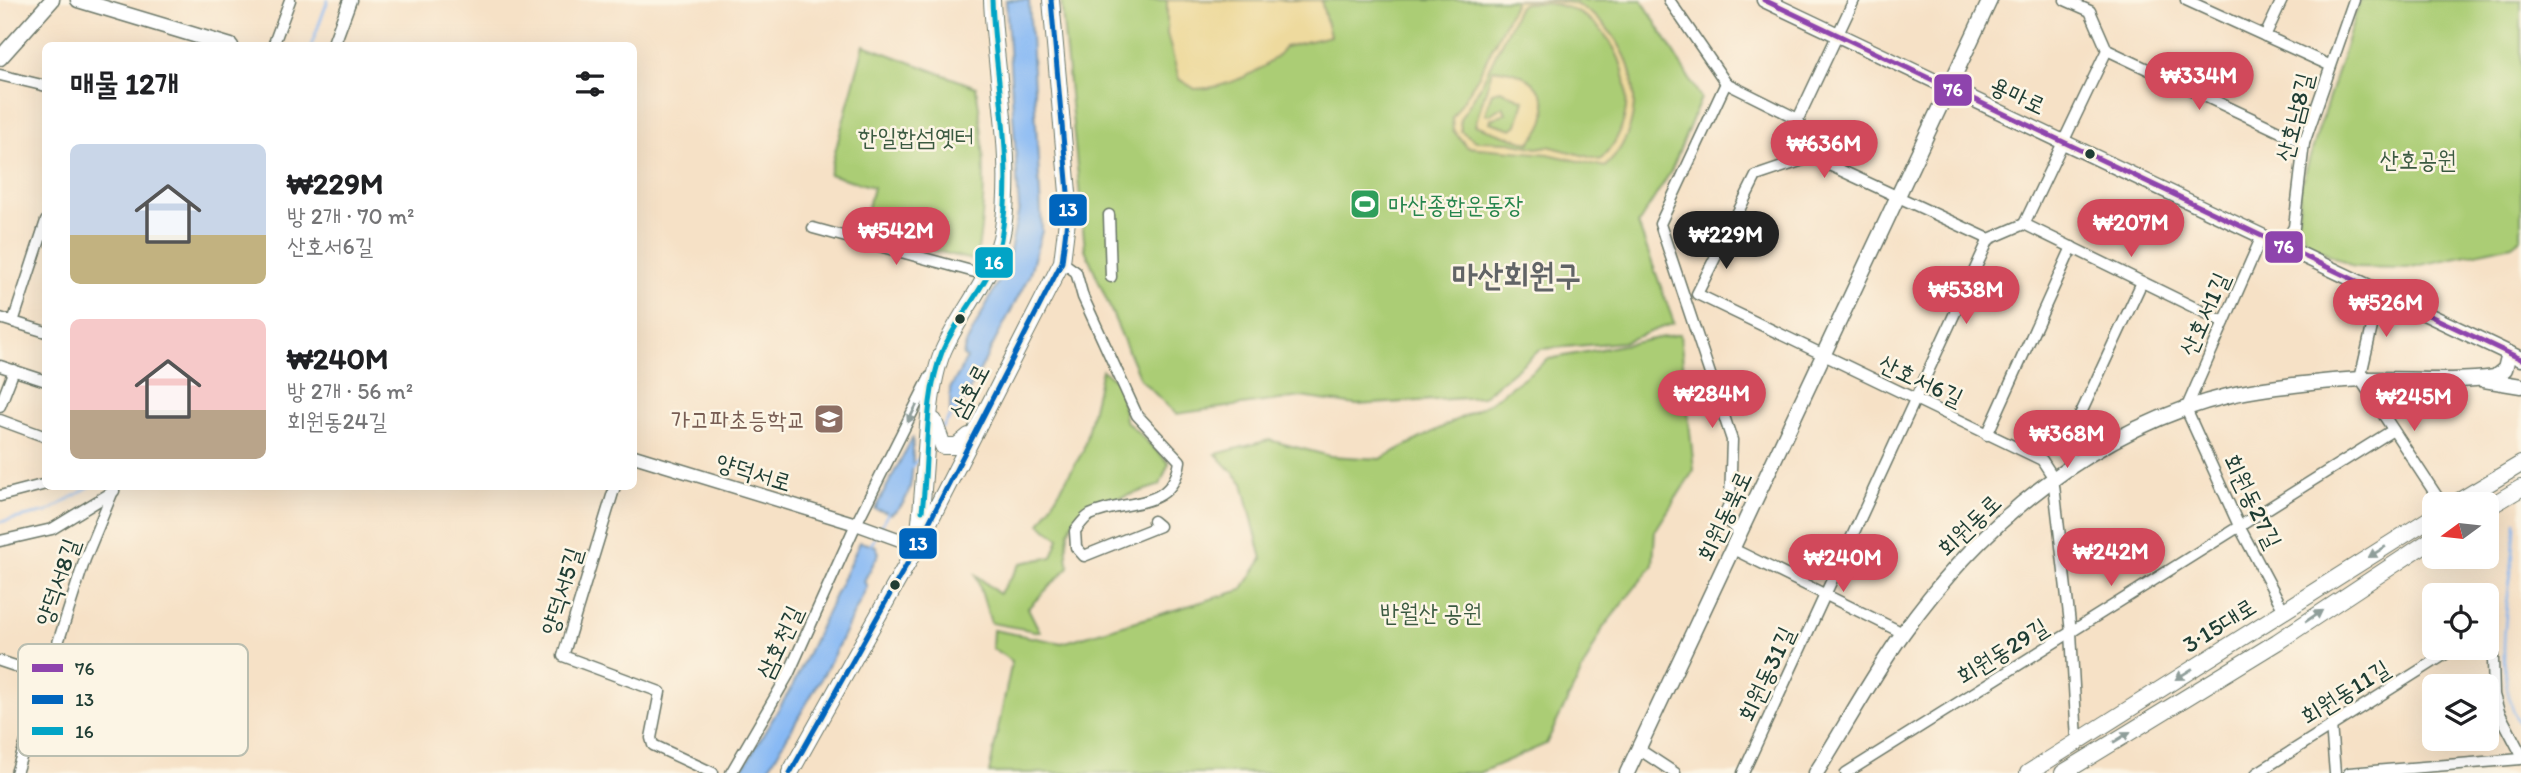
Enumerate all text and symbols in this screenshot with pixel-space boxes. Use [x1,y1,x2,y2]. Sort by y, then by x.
pin: ₩334M [2150,52,2248,112]
text: ₩334M [2161,61,2237,89]
text: 매물 12개 [70,65,179,102]
icon: filters [571,65,609,103]
street label: 용마로 [1986,70,2050,120]
street label: 산호남8길 [2269,70,2319,164]
line badge: 76 [1933,73,1973,107]
text: 76 [1942,78,1963,101]
pin: ₩636M [1775,120,1873,180]
park label: 한일합섬옛터 [858,122,974,151]
text: ₩636M [1787,129,1861,157]
park label: 산호공원 [2379,145,2457,174]
unlabelled marker [2083,147,2097,161]
text: ₩229M [287,165,383,202]
icon: home [126,172,210,256]
sports icon: 마산종합운동장 [1348,187,1382,221]
place label: 마산종합운동장 [1388,190,1523,219]
line badge: 13 [1048,193,1088,227]
text: 13 [1058,198,1078,221]
pin: ₩207M [2082,200,2180,259]
text: 방 2개 · 70 m² [287,202,414,230]
pin: ₩542M [847,208,945,267]
text: ₩207M [2093,208,2169,236]
pin: ₩229M [1677,212,1775,271]
text: ₩542M [858,216,934,244]
text: ₩229M [1689,220,1763,248]
line badge: 76 [2264,230,2304,264]
text: 산호서6길 [287,232,373,260]
text: 76 [2273,235,2294,258]
line badge: 16 [974,246,1014,279]
text: 16 [985,251,1003,274]
district label: 마산회원구 [1452,256,1580,294]
pin: ₩538M [1917,266,2015,326]
street label: 산호서1길 [2173,268,2235,360]
text: ₩538M [1929,275,2003,303]
pin: ₩526M [2337,280,2435,339]
text: ₩526M [2349,288,2423,316]
unlabelled marker [953,312,967,326]
text: ₩240M [287,340,389,377]
icon: home [126,347,210,431]
street label: 산호서6길 [1874,348,1968,412]
street label: 삼호로 [943,359,995,423]
pin: ₩284M [1663,370,1761,430]
pin: ₩245M [2365,374,2463,433]
text: 방 2개 · 56 m² [287,377,413,405]
text: ₩284M [1674,379,1750,407]
text: ₩245M [2376,382,2452,410]
school or university icon: 가고파초등학교 [812,402,846,436]
one-way arrow [906,404,917,424]
place label: 가고파초등학교 [671,405,806,434]
text: 회원동24길 [287,407,387,435]
pin: ₩368M [2018,410,2116,470]
text: ₩368M [2029,419,2105,447]
street label: 양덕서로 [713,447,795,497]
street label: 회원동27길 [2218,449,2288,553]
street label: 회원동북로 [1690,466,1758,566]
street label: 회원동로 [1931,488,2007,562]
north arrow [2422,492,2499,569]
map controls [2422,492,2499,751]
line badge: 13 [898,527,938,560]
pin: ₩242M [2062,528,2160,588]
text: 13 [908,532,928,555]
pin: ₩240M [1794,534,1892,594]
street label: 양덕서8길 [29,535,85,629]
text: ₩242M [2073,537,2149,565]
text: ₩240M [1804,543,1882,571]
street label: 양덕서5길 [534,544,588,638]
one-way arrow [2367,546,2386,559]
unlabelled marker [888,578,902,592]
button: locate [2422,583,2499,660]
street label: 3·15대로 [2177,591,2261,659]
park label: 반월산 공원 [1380,598,1482,627]
street label: 삼호천길 [750,601,808,683]
one-way arrow [2305,609,2323,623]
street label: 회원동29길 [1951,612,2053,690]
street label: 회원동31길 [1731,622,1801,726]
legend [18,644,248,756]
street label: 회원동11길 [2295,653,2395,731]
text: 76 [75,657,94,680]
one-way arrow [2174,667,2194,680]
button: layers [2422,674,2499,751]
text: 13 [75,688,94,711]
text: 16 [75,720,94,743]
one-way arrow [2112,731,2131,744]

